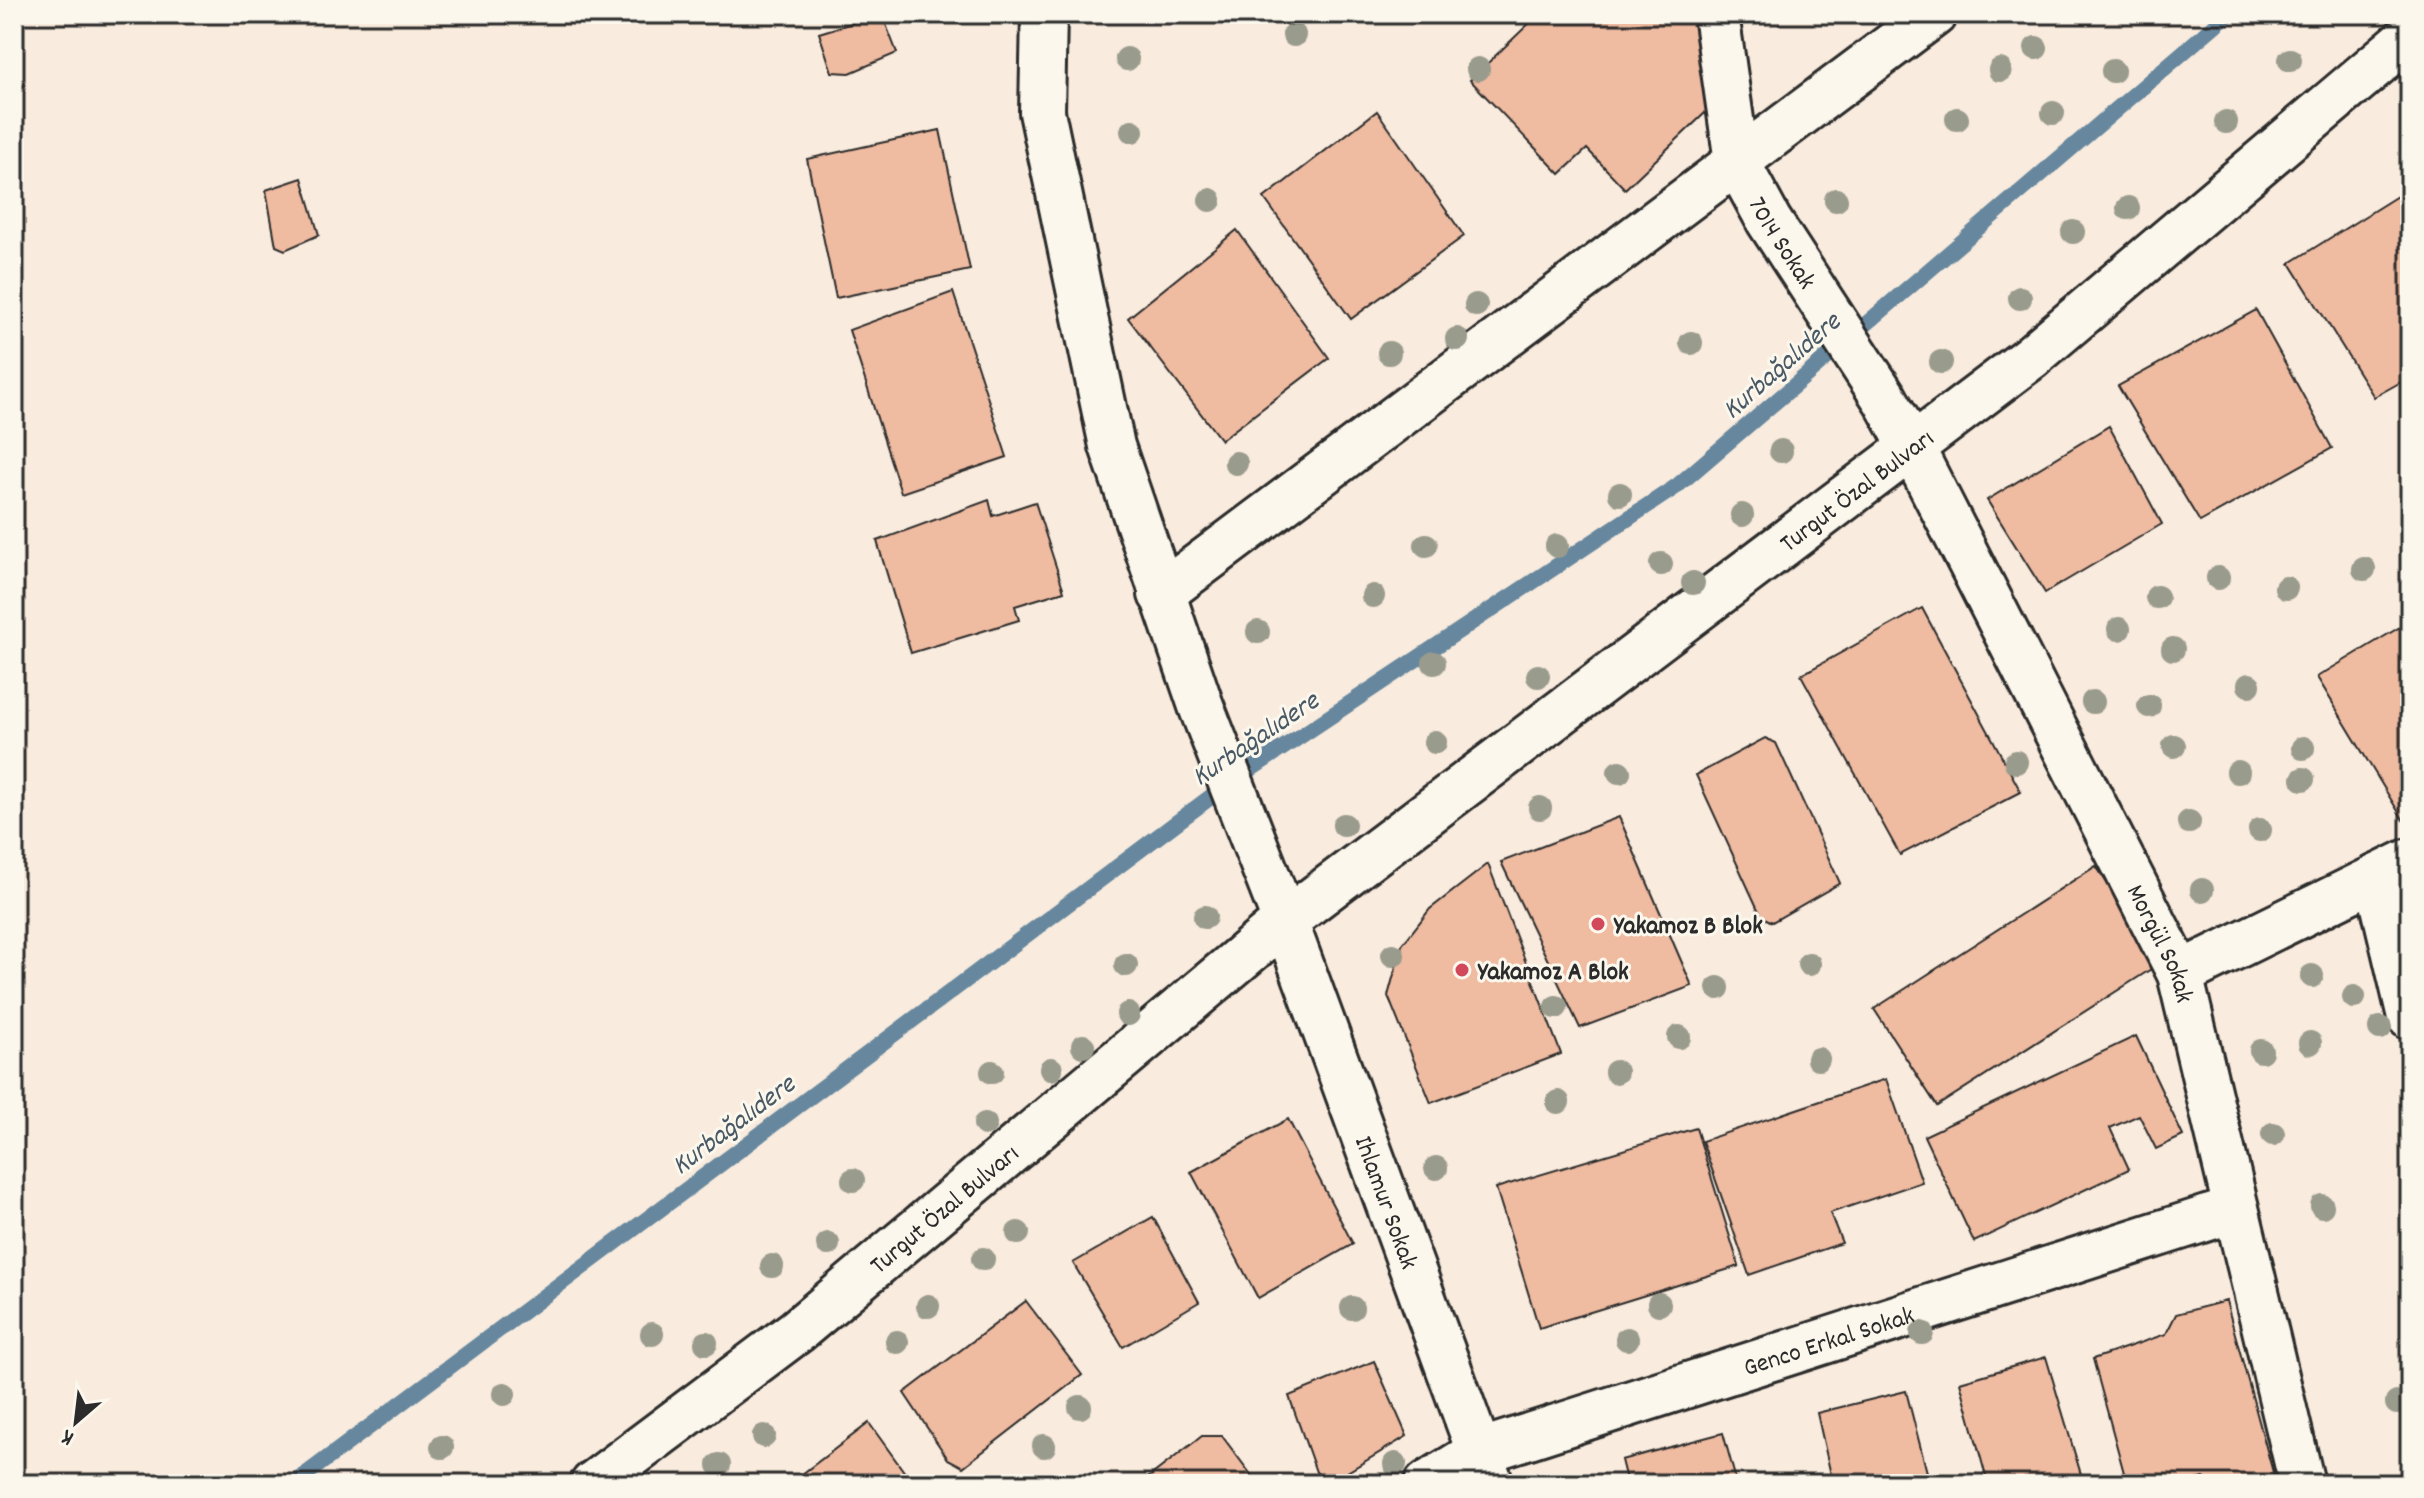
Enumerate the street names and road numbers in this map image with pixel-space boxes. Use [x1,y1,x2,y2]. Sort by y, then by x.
street label: 7014 Sokak [1737,191,1824,298]
street label: Turgut Özal Bulvarı [1773,422,1943,563]
street label: Morgül Sokak [2115,879,2201,1007]
street label: Ihlamur Sokak [1343,1131,1426,1275]
street label: Turgut Özal Bulvarı [863,1137,1028,1285]
street label: Genco Erkal Sokak [1739,1298,1920,1388]

